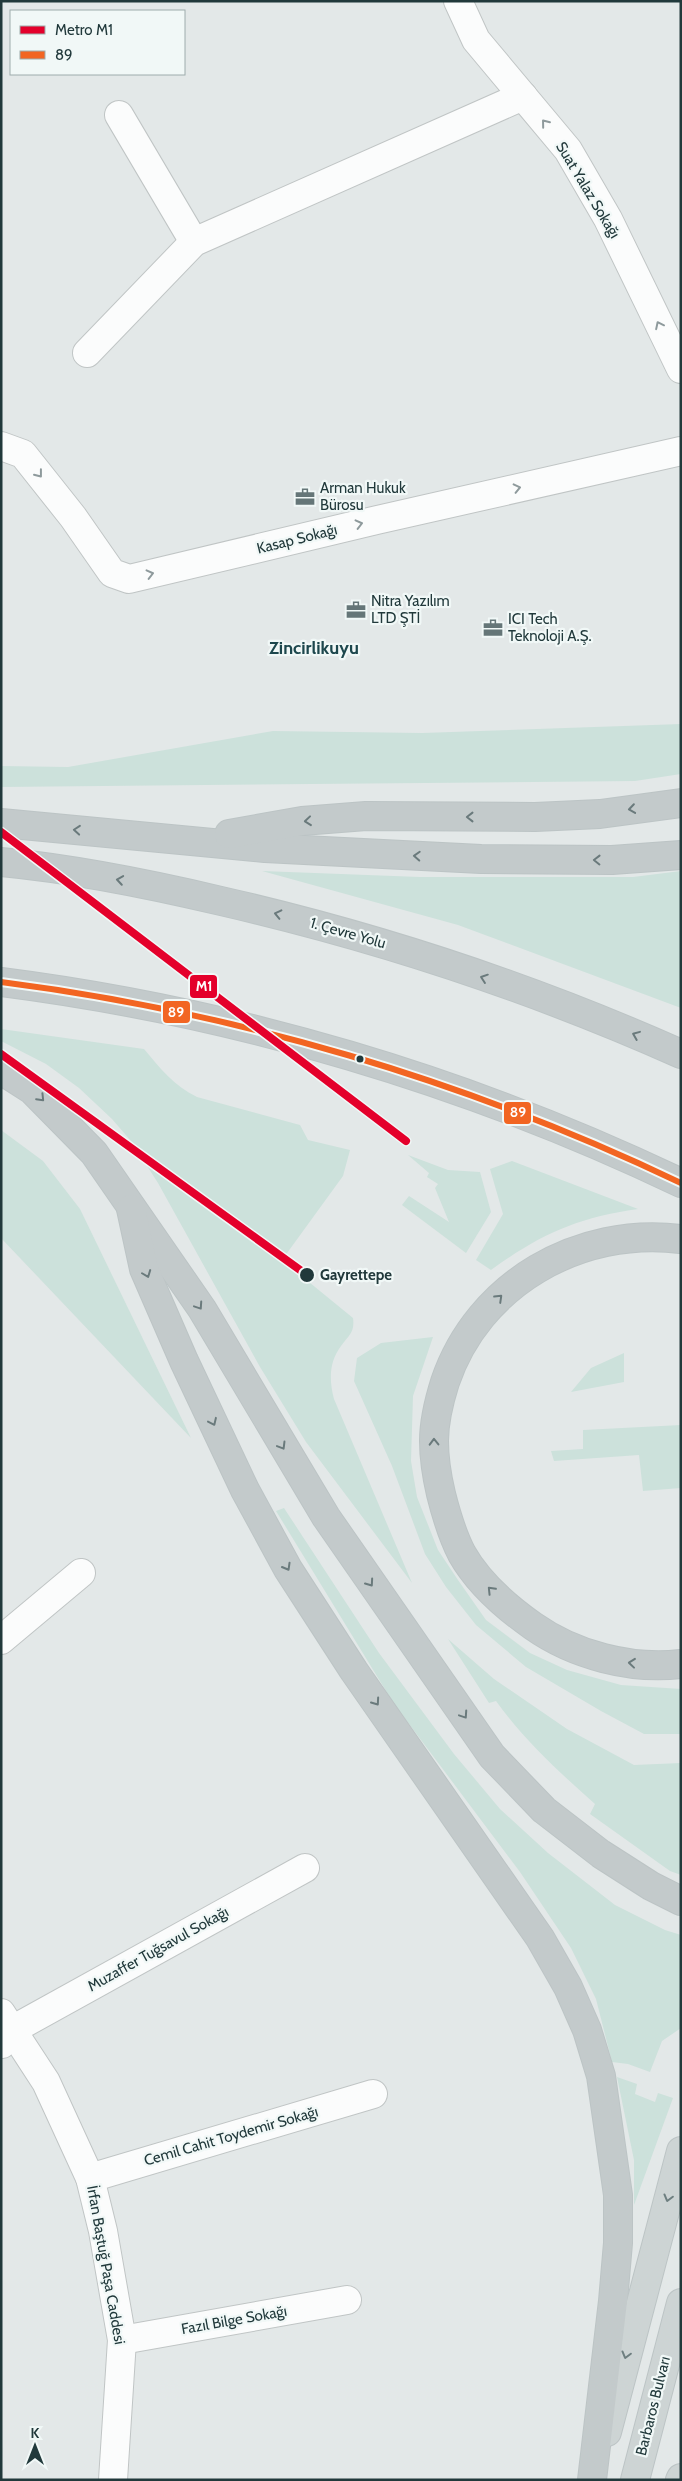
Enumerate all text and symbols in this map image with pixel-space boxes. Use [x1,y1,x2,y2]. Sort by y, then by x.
legend [10,10,185,75]
text: Metro M1 [55,21,113,39]
text: 89 [55,46,73,64]
one-way arrow [543,120,551,129]
street label: Suat Yalaz Sokağı [552,138,624,242]
one-way arrow [655,321,665,330]
one-way arrow [33,468,42,478]
place label: Arman Hukuk Bürosu [320,479,406,514]
one-way arrow [513,483,522,494]
office icon: Arman Hukuk Bürosu [294,486,316,508]
one-way arrow [354,519,363,530]
street label: Kasap Sokağı [255,520,339,558]
one-way arrow [145,569,154,580]
place label: Nitra Yazılım LTD ŞTİ [371,592,450,627]
office icon: Nitra Yazılım LTD ŞTİ [345,599,367,621]
place label: ICI Tech Teknoloji A.Ş. [508,610,592,645]
office icon: ICI Tech Teknoloji A.Ş. [482,617,504,639]
district label: Zincirlikuyu [269,637,359,659]
one-way arrow [628,804,637,814]
one-way arrow [466,812,474,822]
one-way arrow [304,815,312,826]
one-way arrow [73,824,81,835]
one-way arrow [413,851,421,861]
one-way arrow [593,855,600,865]
one-way arrow [115,875,124,885]
one-way arrow [274,909,283,920]
street label: 1. Çevre Yolu [308,914,388,952]
one-way arrow [480,973,489,983]
line badge: M1 [189,974,218,999]
text: M1 [196,977,212,995]
line badge: 89 [162,1000,191,1024]
text: 89 [168,1003,184,1021]
one-way arrow [632,1031,641,1041]
unlabelled marker [355,1054,365,1064]
one-way arrow [35,1093,44,1102]
line badge: 89 [503,1101,532,1125]
text: 89 [510,1103,526,1121]
marker: Gayrettepe [298,1266,316,1284]
place label: Gayrettepe [320,1266,392,1284]
one-way arrow [141,1269,151,1277]
one-way arrow [493,1295,502,1304]
one-way arrow [193,1301,203,1310]
one-way arrow [206,1417,217,1426]
one-way arrow [429,1438,440,1446]
one-way arrow [276,1441,286,1450]
one-way arrow [280,1561,290,1570]
one-way arrow [364,1577,373,1587]
one-way arrow [488,1587,497,1596]
one-way arrow [628,1658,636,1669]
one-way arrow [370,1696,379,1706]
one-way arrow [458,1710,467,1719]
street label: Muzaffer Tuğsavul Sokağı [84,1903,232,1995]
street label: Cemil Cahit Toydemir Sokağı [142,2102,320,2170]
street label: İrfan Baştuğ Paşa Caddesi [83,2184,130,2346]
one-way arrow [663,2193,673,2201]
street label: Fazıl Bilge Sokağı [180,2302,288,2338]
one-way arrow [621,2350,632,2359]
street label: Barbaros Bulvarı [632,2355,674,2457]
north arrow [10,2421,60,2471]
text: K [31,2424,40,2442]

